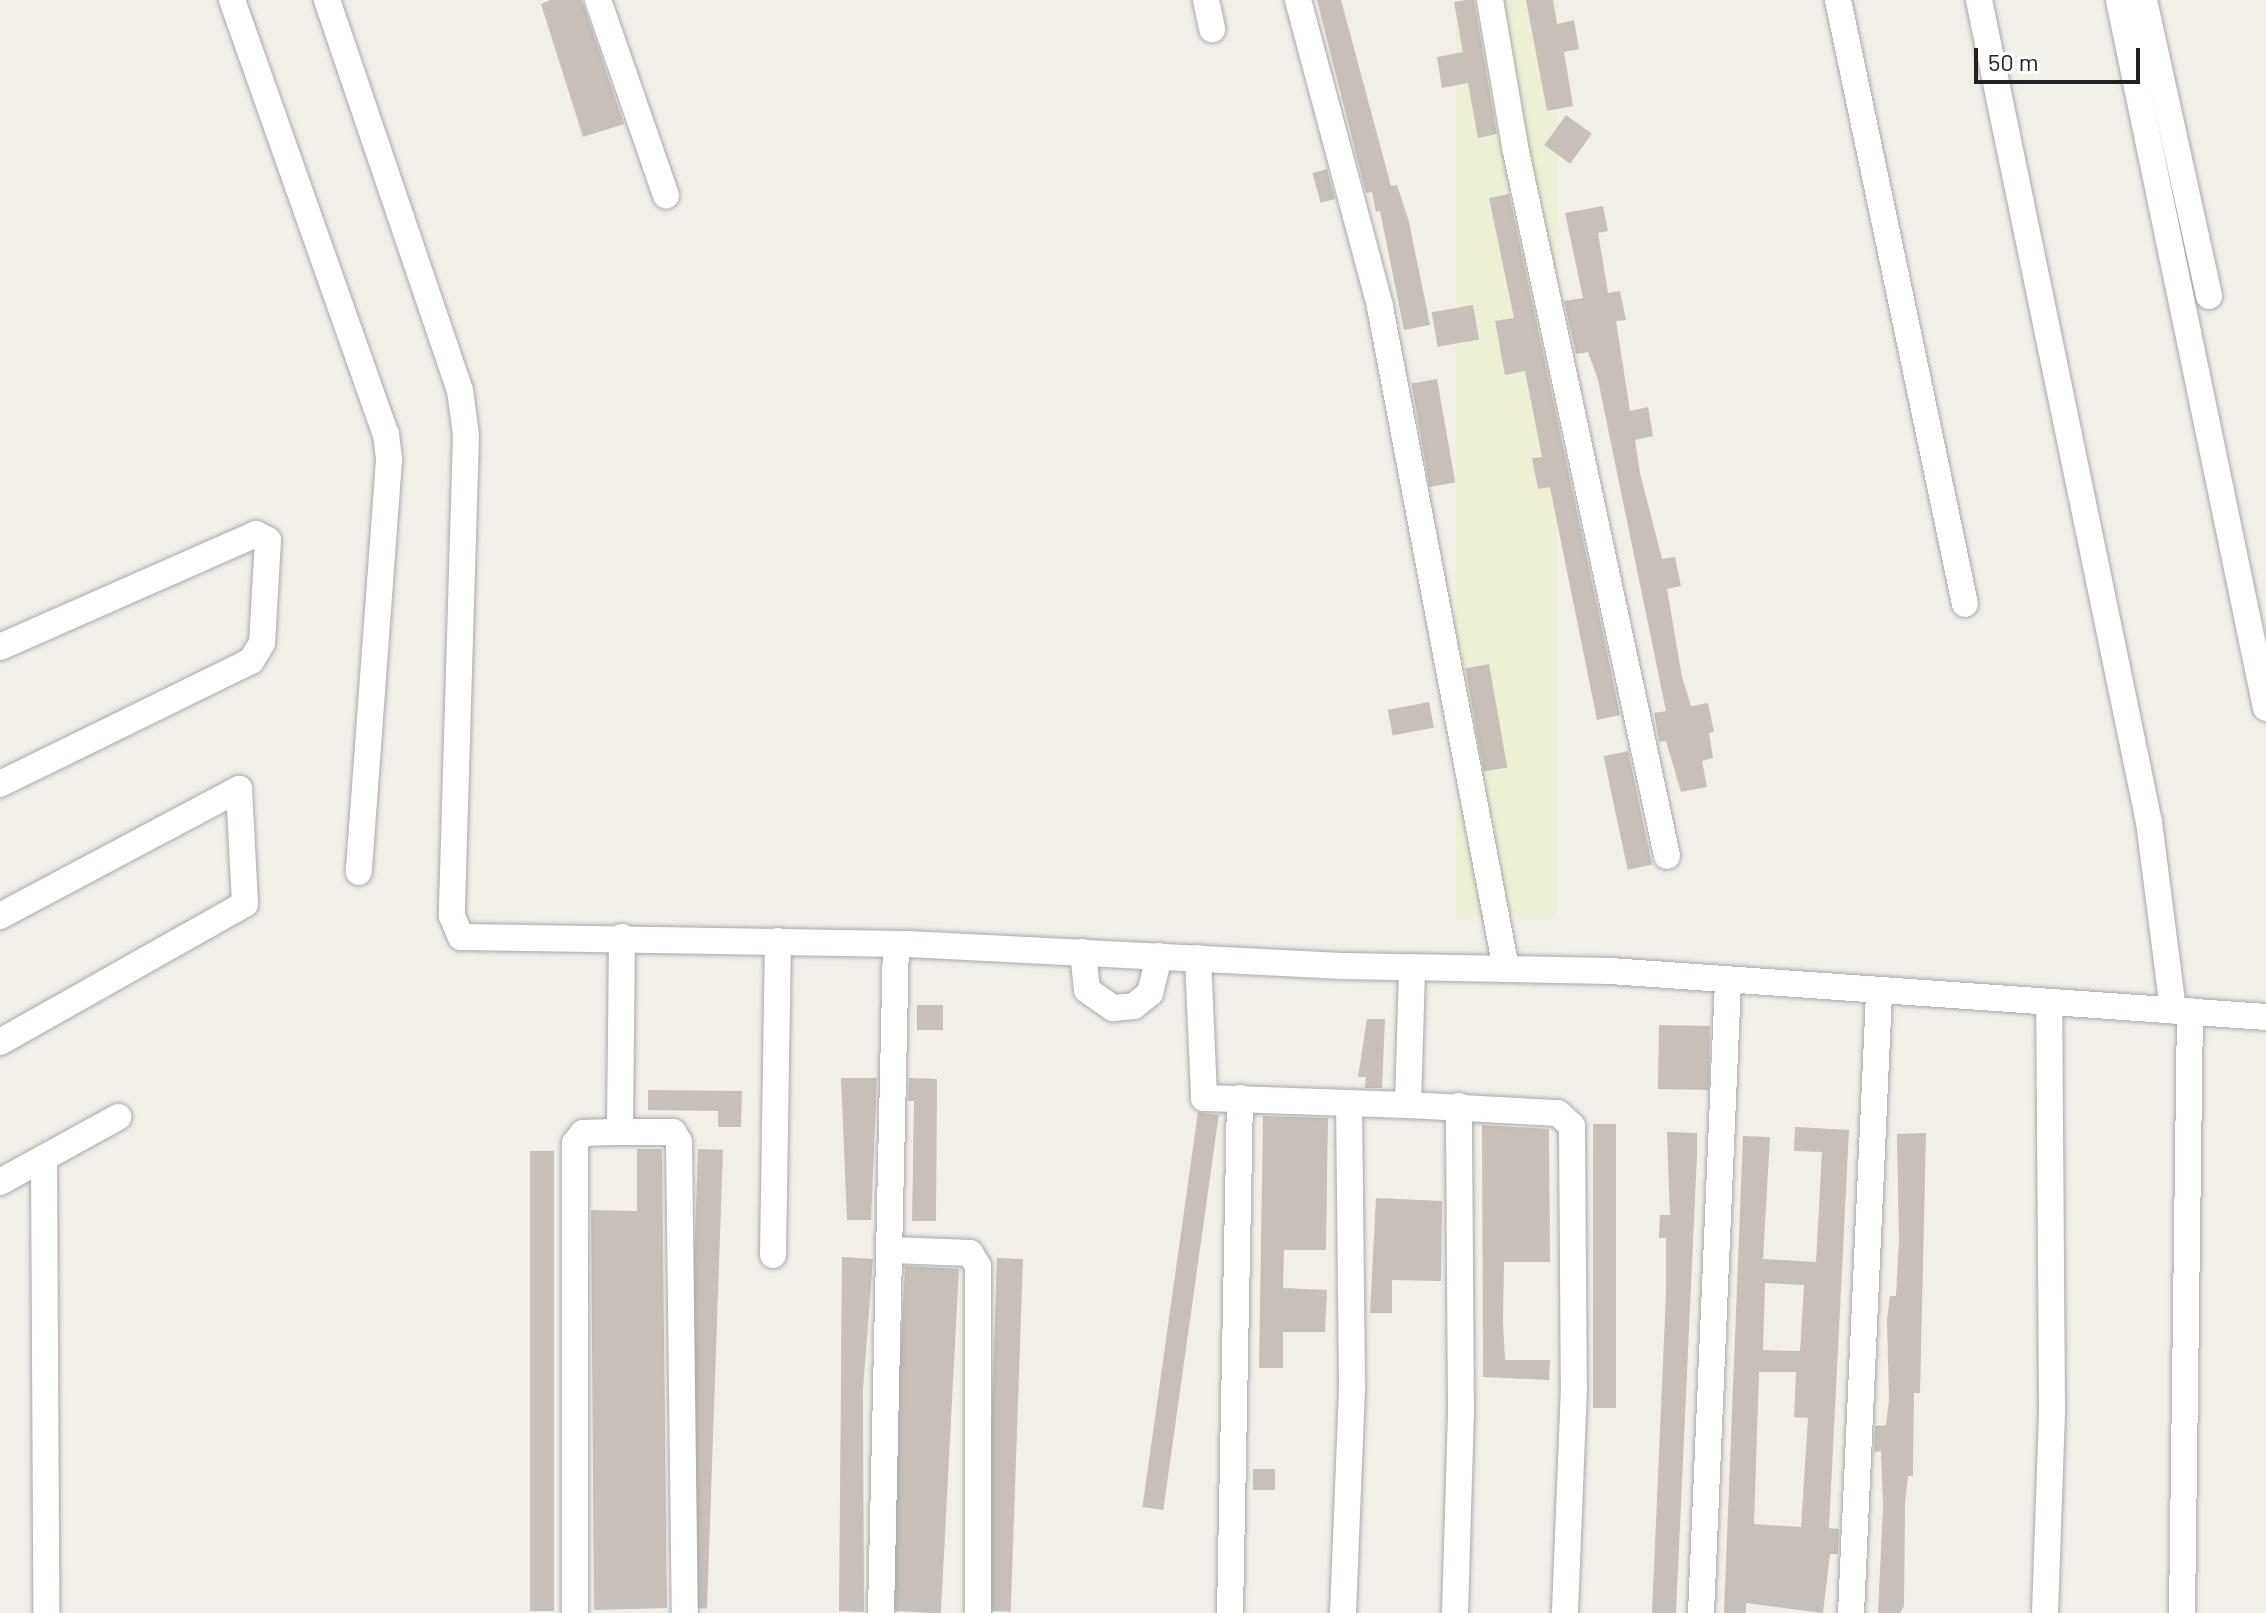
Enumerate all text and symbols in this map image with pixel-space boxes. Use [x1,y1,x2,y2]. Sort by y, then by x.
scale bar [1978,32,2144,82]
text: 50 m [1988,47,2039,76]

